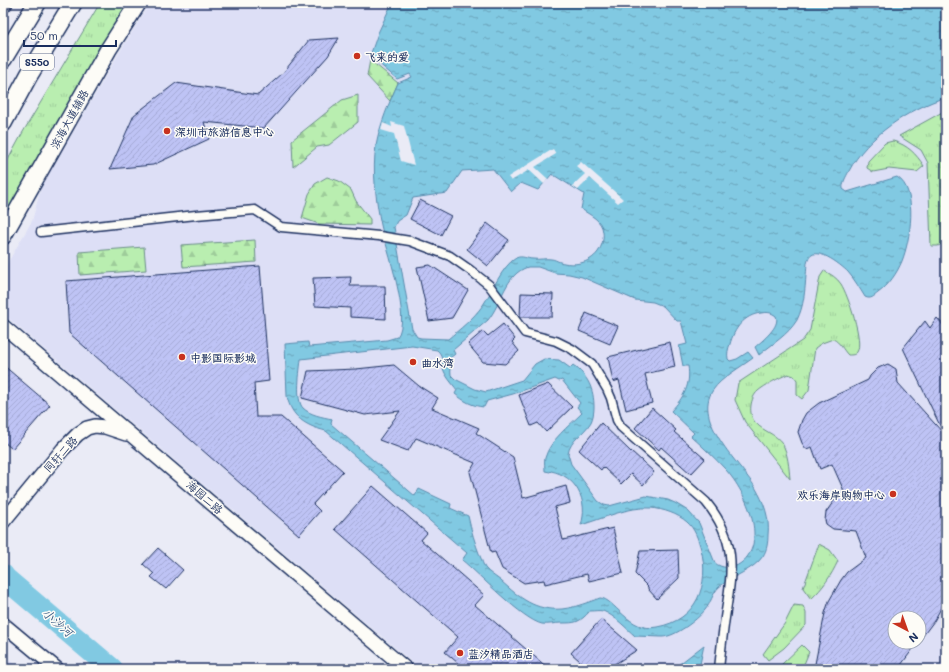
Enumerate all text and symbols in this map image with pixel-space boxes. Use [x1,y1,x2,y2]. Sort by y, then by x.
scale bar [24,22,116,48]
text: 50 m [30,27,58,43]
place label: 飞来的爱 [365,49,409,64]
marker: 飞来的爱 [352,51,362,61]
road number: S550 [20,54,54,70]
street label: 滨海大道辅路 [46,87,92,151]
place label: 深圳市旅游信息中心 [175,124,274,139]
marker: 深圳市旅游信息中心 [162,126,172,136]
place label: 中影国际影城 [190,350,256,365]
marker: 中影国际影城 [177,352,187,362]
place label: 曲水湾 [421,355,454,370]
marker: 曲水湾 [408,357,418,367]
street label: 同轩二路 [40,433,80,475]
street label: 海园二路 [183,477,227,517]
place label: 欢乐海岸购物中心 [797,487,885,502]
marker: 欢乐海岸购物中心 [888,489,898,499]
water label: 小沙河 [39,604,78,641]
north arrow [887,610,927,650]
text: N [906,630,922,646]
place label: 蓝汐精品酒店 [468,646,534,661]
marker: 蓝汐精品酒店 [455,648,465,658]

